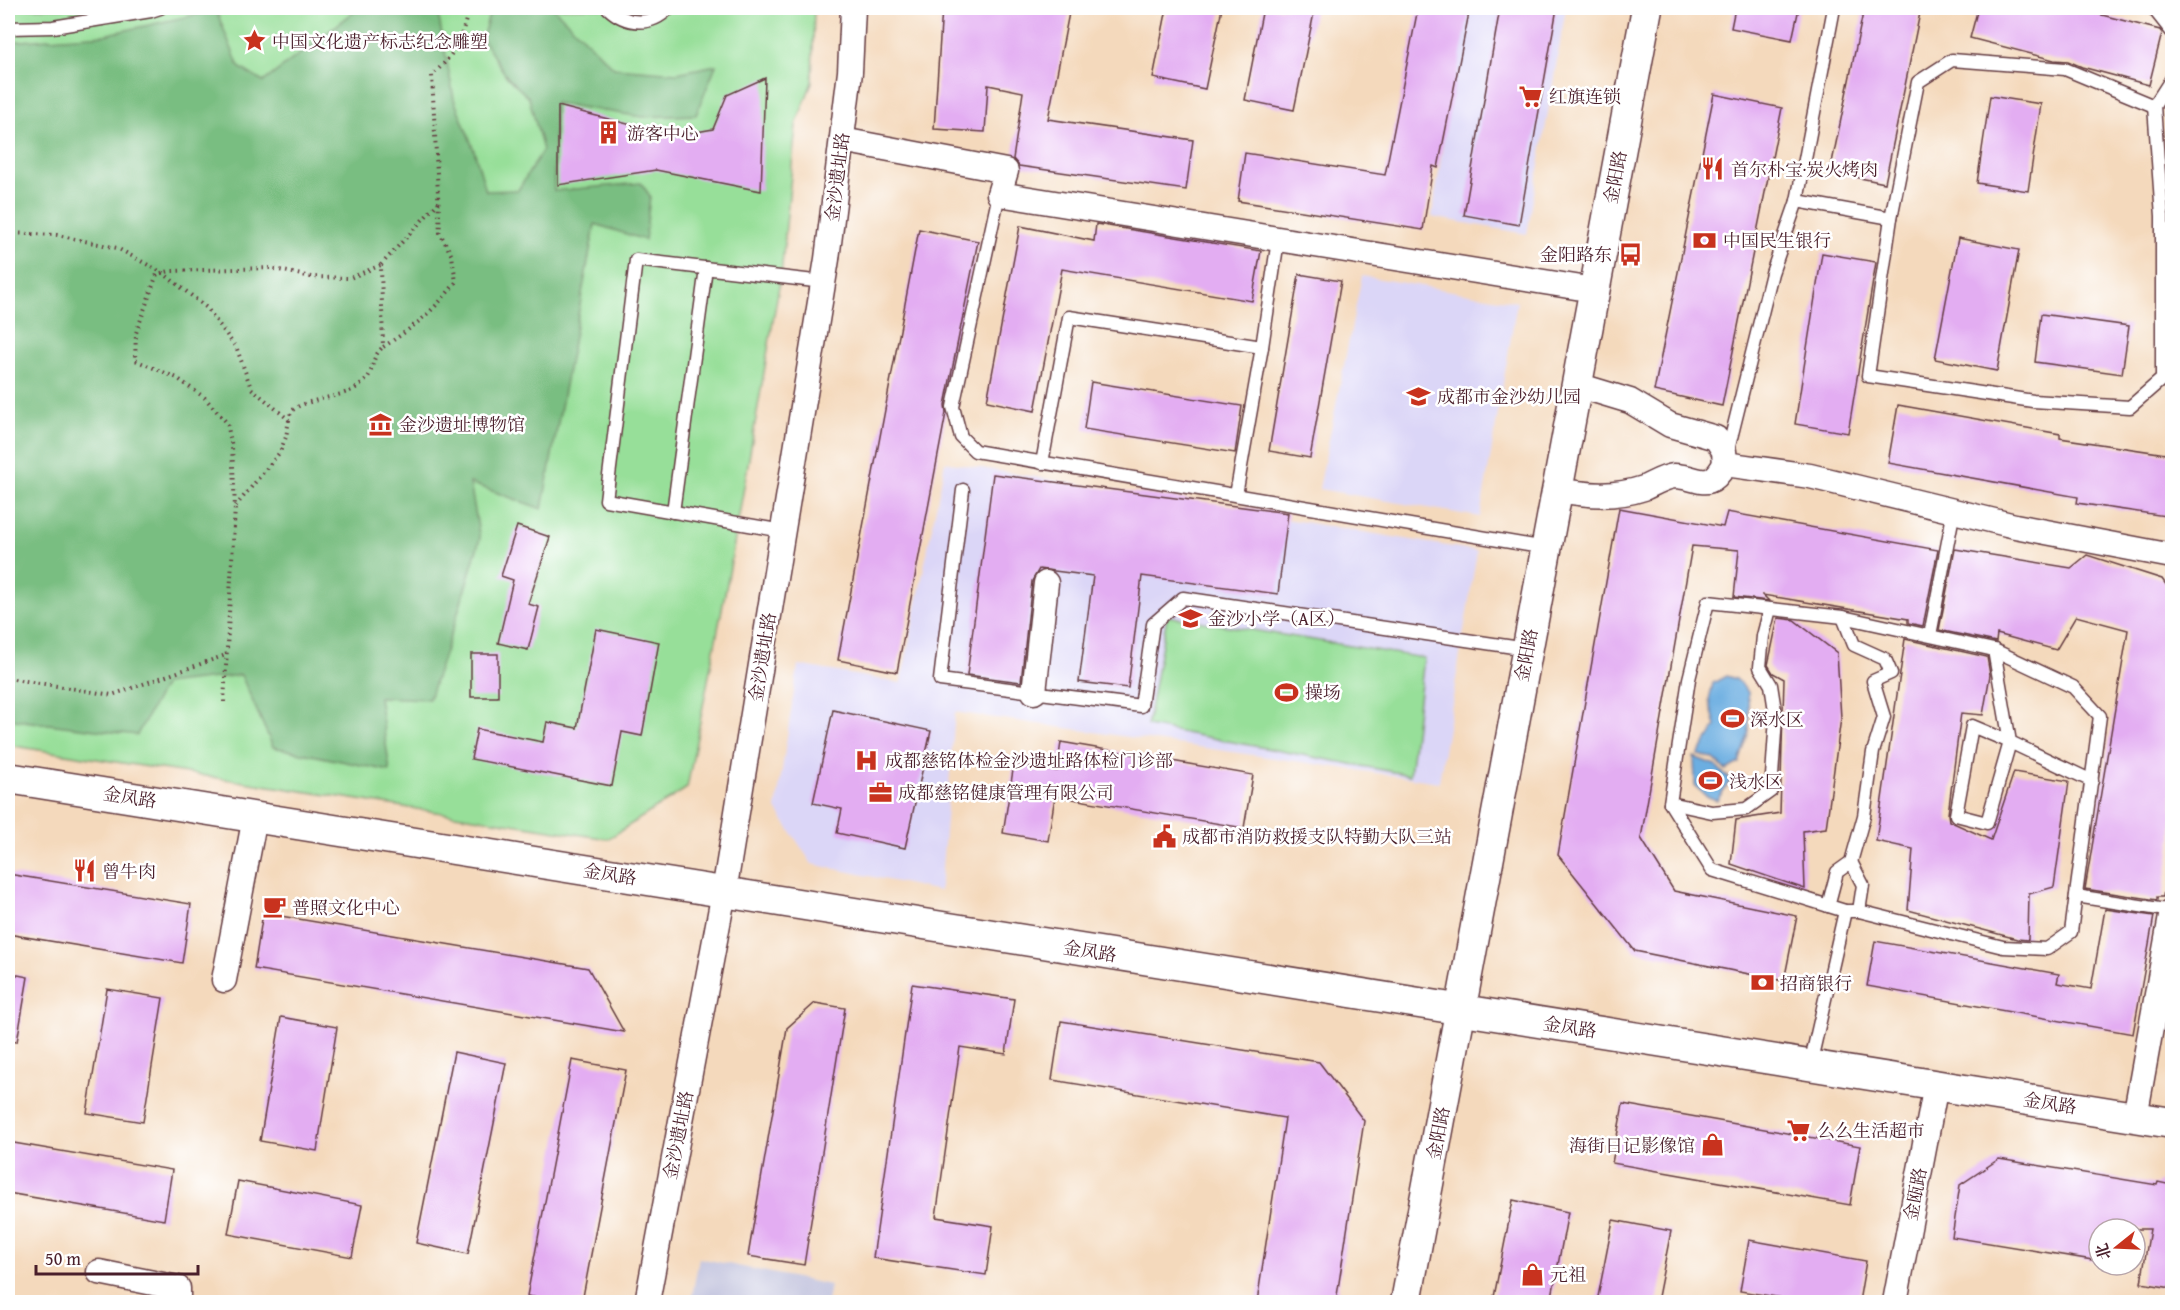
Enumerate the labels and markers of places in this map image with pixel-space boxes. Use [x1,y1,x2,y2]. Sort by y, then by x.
place icon: 中国文化遗产标志纪念雕塑 [241,28,267,54]
place label: 中国文化遗产标志纪念雕塑 [272,28,488,55]
supermarket icon: 红旗连锁 [1518,83,1544,109]
place label: 红旗连锁 [1549,83,1621,110]
building icon: 游客中心 [596,120,622,146]
place label: 游客中心 [627,120,699,147]
restaurant icon: 首尔朴宝·炭火烤肉 [1700,156,1726,182]
place label: 首尔朴宝·炭火烤肉 [1731,156,1878,183]
bank icon: 中国民生银行 [1692,227,1718,253]
place label: 中国民生银行 [1723,227,1831,254]
place label: 金阳路东 [1540,241,1612,268]
bus stop icon: 金阳路东 [1617,241,1643,267]
school or university icon: 成都市金沙幼儿园 [1406,383,1432,409]
place label: 成都市金沙幼儿园 [1437,383,1581,410]
museum icon: 金沙遗址博物馆 [368,411,394,437]
place label: 金沙遗址博物馆 [399,411,525,438]
school or university icon: 金沙小学（A区） [1177,605,1203,631]
place label: 金沙小学（A区） [1208,605,1345,632]
sports icon: 操场 [1274,679,1300,705]
place label: 操场 [1305,679,1341,706]
sports icon: 深水区 [1719,706,1745,732]
place label: 深水区 [1750,706,1804,733]
hospital icon: 成都慈铭体检金沙遗址路体检门诊部 [854,747,880,773]
place label: 成都慈铭体检金沙遗址路体检门诊部 [885,747,1173,774]
sports icon: 浅水区 [1698,768,1724,794]
place label: 浅水区 [1729,768,1783,795]
office icon: 成都慈铭健康管理有限公司 [867,779,893,805]
place label: 成都慈铭健康管理有限公司 [898,779,1114,806]
public building icon: 成都市消防救援支队特勤大队三站 [1151,823,1177,849]
place label: 成都市消防救援支队特勤大队三站 [1182,823,1452,850]
restaurant icon: 曾牛肉 [71,858,97,884]
place label: 曾牛肉 [102,858,156,885]
cafe icon: 普照文化中心 [261,894,287,920]
place label: 普照文化中心 [292,894,400,921]
bank icon: 招商银行 [1749,970,1775,996]
place label: 招商银行 [1780,970,1852,997]
supermarket icon: 么么生活超市 [1786,1117,1812,1143]
place label: 么么生活超市 [1817,1117,1925,1144]
place label: 海街日记影像馆 [1569,1132,1695,1159]
shop icon: 海街日记影像馆 [1700,1132,1726,1158]
shop icon: 元祖 [1519,1261,1545,1287]
place label: 元祖 [1550,1261,1586,1288]

